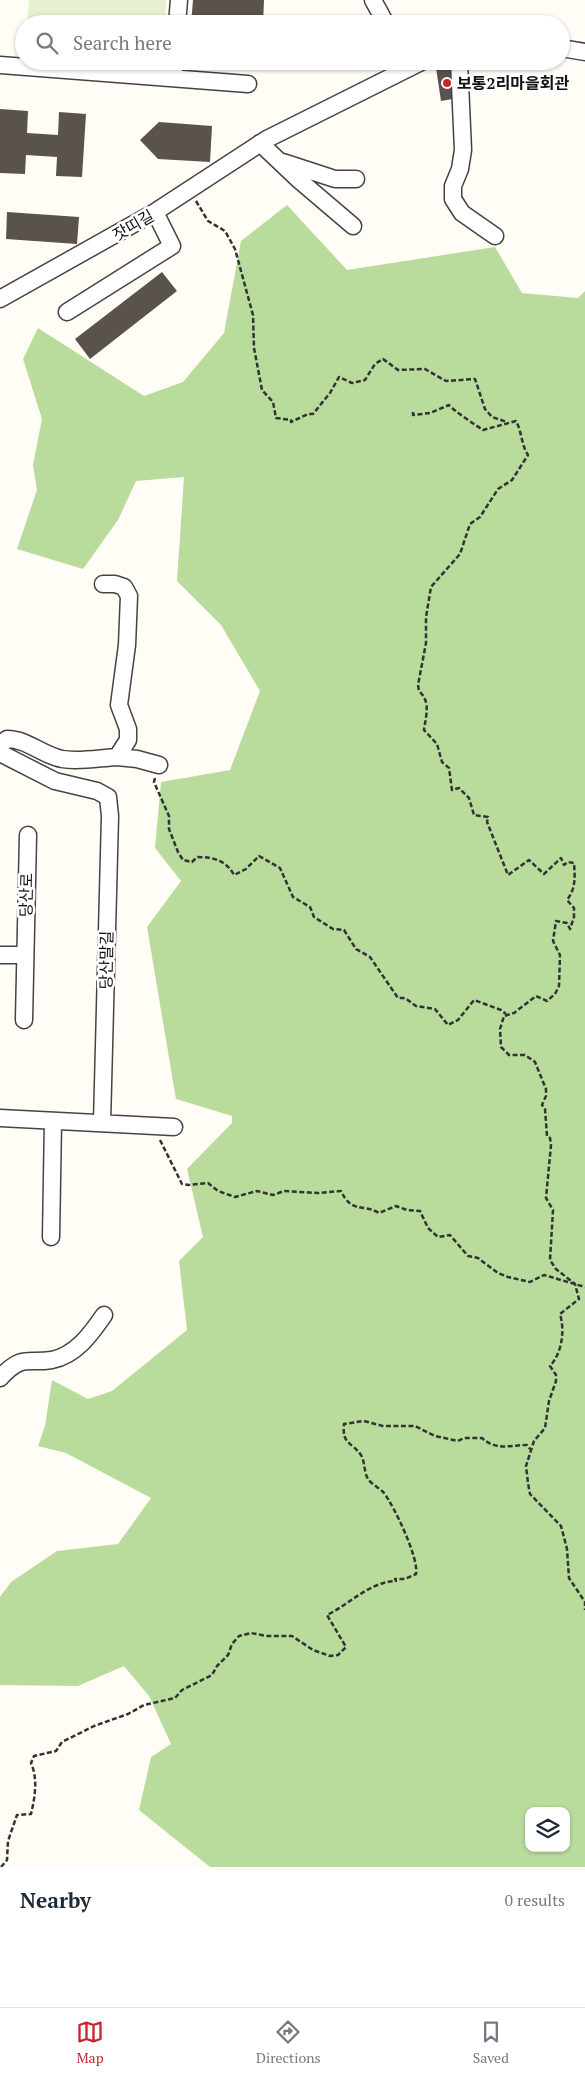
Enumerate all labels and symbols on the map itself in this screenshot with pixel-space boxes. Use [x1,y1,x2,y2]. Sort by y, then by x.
place label: 보통2리마을회관 [457,72,569,94]
marker: 보통2리마을회관 [441,77,453,89]
street label: 잣띠길 [108,204,158,246]
street label: 당산로 [15,872,37,917]
street label: 당산말길 [94,930,118,990]

